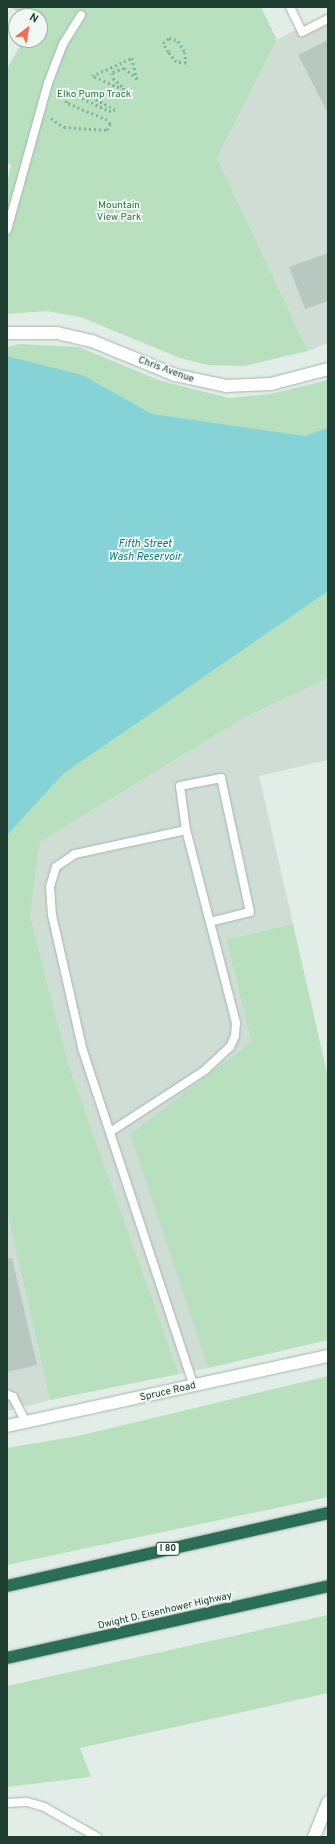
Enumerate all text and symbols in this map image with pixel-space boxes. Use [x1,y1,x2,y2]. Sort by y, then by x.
north arrow [8,8,48,48]
text: N [27,11,41,27]
park label: Elko Pump Track [57,89,131,101]
park label: Mountain View Park [97,199,141,222]
street label: Chris Avenue [136,354,196,386]
water label: Fifth Street Wash Reservoir [108,538,182,564]
street label: Spruce Road [139,1380,197,1404]
road number: I 80 [155,1542,181,1556]
street label: Dwight D. Eisenhower Highway [97,1590,233,1632]

